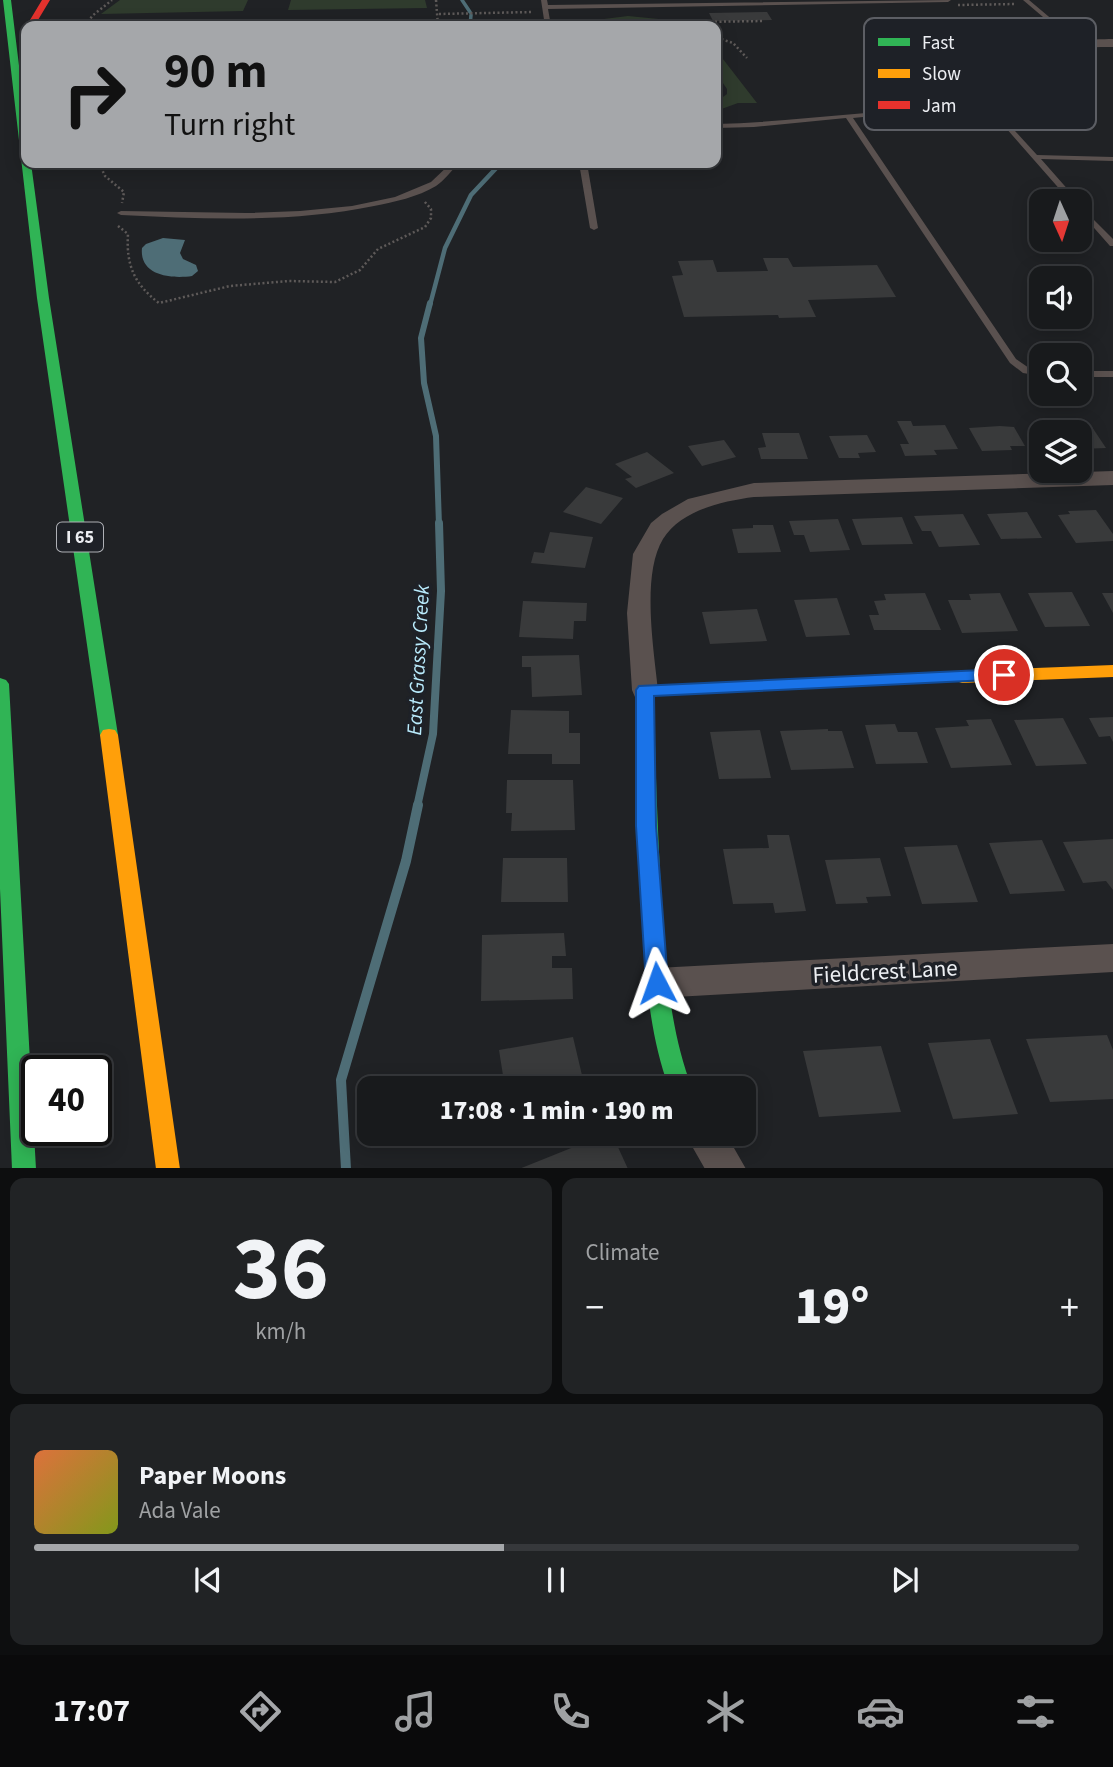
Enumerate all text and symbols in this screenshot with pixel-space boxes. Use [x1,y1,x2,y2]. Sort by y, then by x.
legend [864,18,1096,130]
text: Fast [922,30,955,57]
text: 90 m [164,37,268,107]
icon: right [49,49,140,140]
text: Slow [922,61,961,88]
text: Jam [922,93,956,120]
text: Turn right [164,102,295,148]
north arrow [1029,189,1092,252]
map controls [1029,189,1092,483]
button: sound [1029,266,1092,329]
button: search [1029,343,1092,406]
button: layers [1029,420,1092,483]
road number: I 65 [57,522,103,552]
water label: East Grassy Creek [399,583,437,736]
pin [974,645,1034,705]
icon: arrive [985,656,1023,694]
position arrow [620,946,694,1020]
street label: Fieldcrest Lane [812,951,958,992]
speed limit sign: 40 [21,1055,112,1146]
text: 17:08 · 1 min · 190 m [440,1092,673,1129]
text: 36 [233,1205,329,1334]
text: Climate [586,1236,659,1269]
text: 19° [795,1270,870,1344]
text: − [586,1281,604,1335]
text: + [1060,1281,1079,1335]
text: km/h [255,1315,306,1348]
text: Paper Moons [139,1457,286,1494]
text: Ada Vale [139,1494,221,1527]
icon: previous [189,1561,227,1599]
icon: pause [537,1561,575,1599]
icon: next [886,1561,924,1599]
icon: directions [236,1687,285,1736]
icon: music [391,1687,440,1736]
icon: phone [546,1687,595,1736]
icon: climate [701,1687,750,1736]
icon: car [856,1687,905,1736]
icon: filters [1011,1687,1060,1736]
text: 17:07 [53,1688,130,1734]

